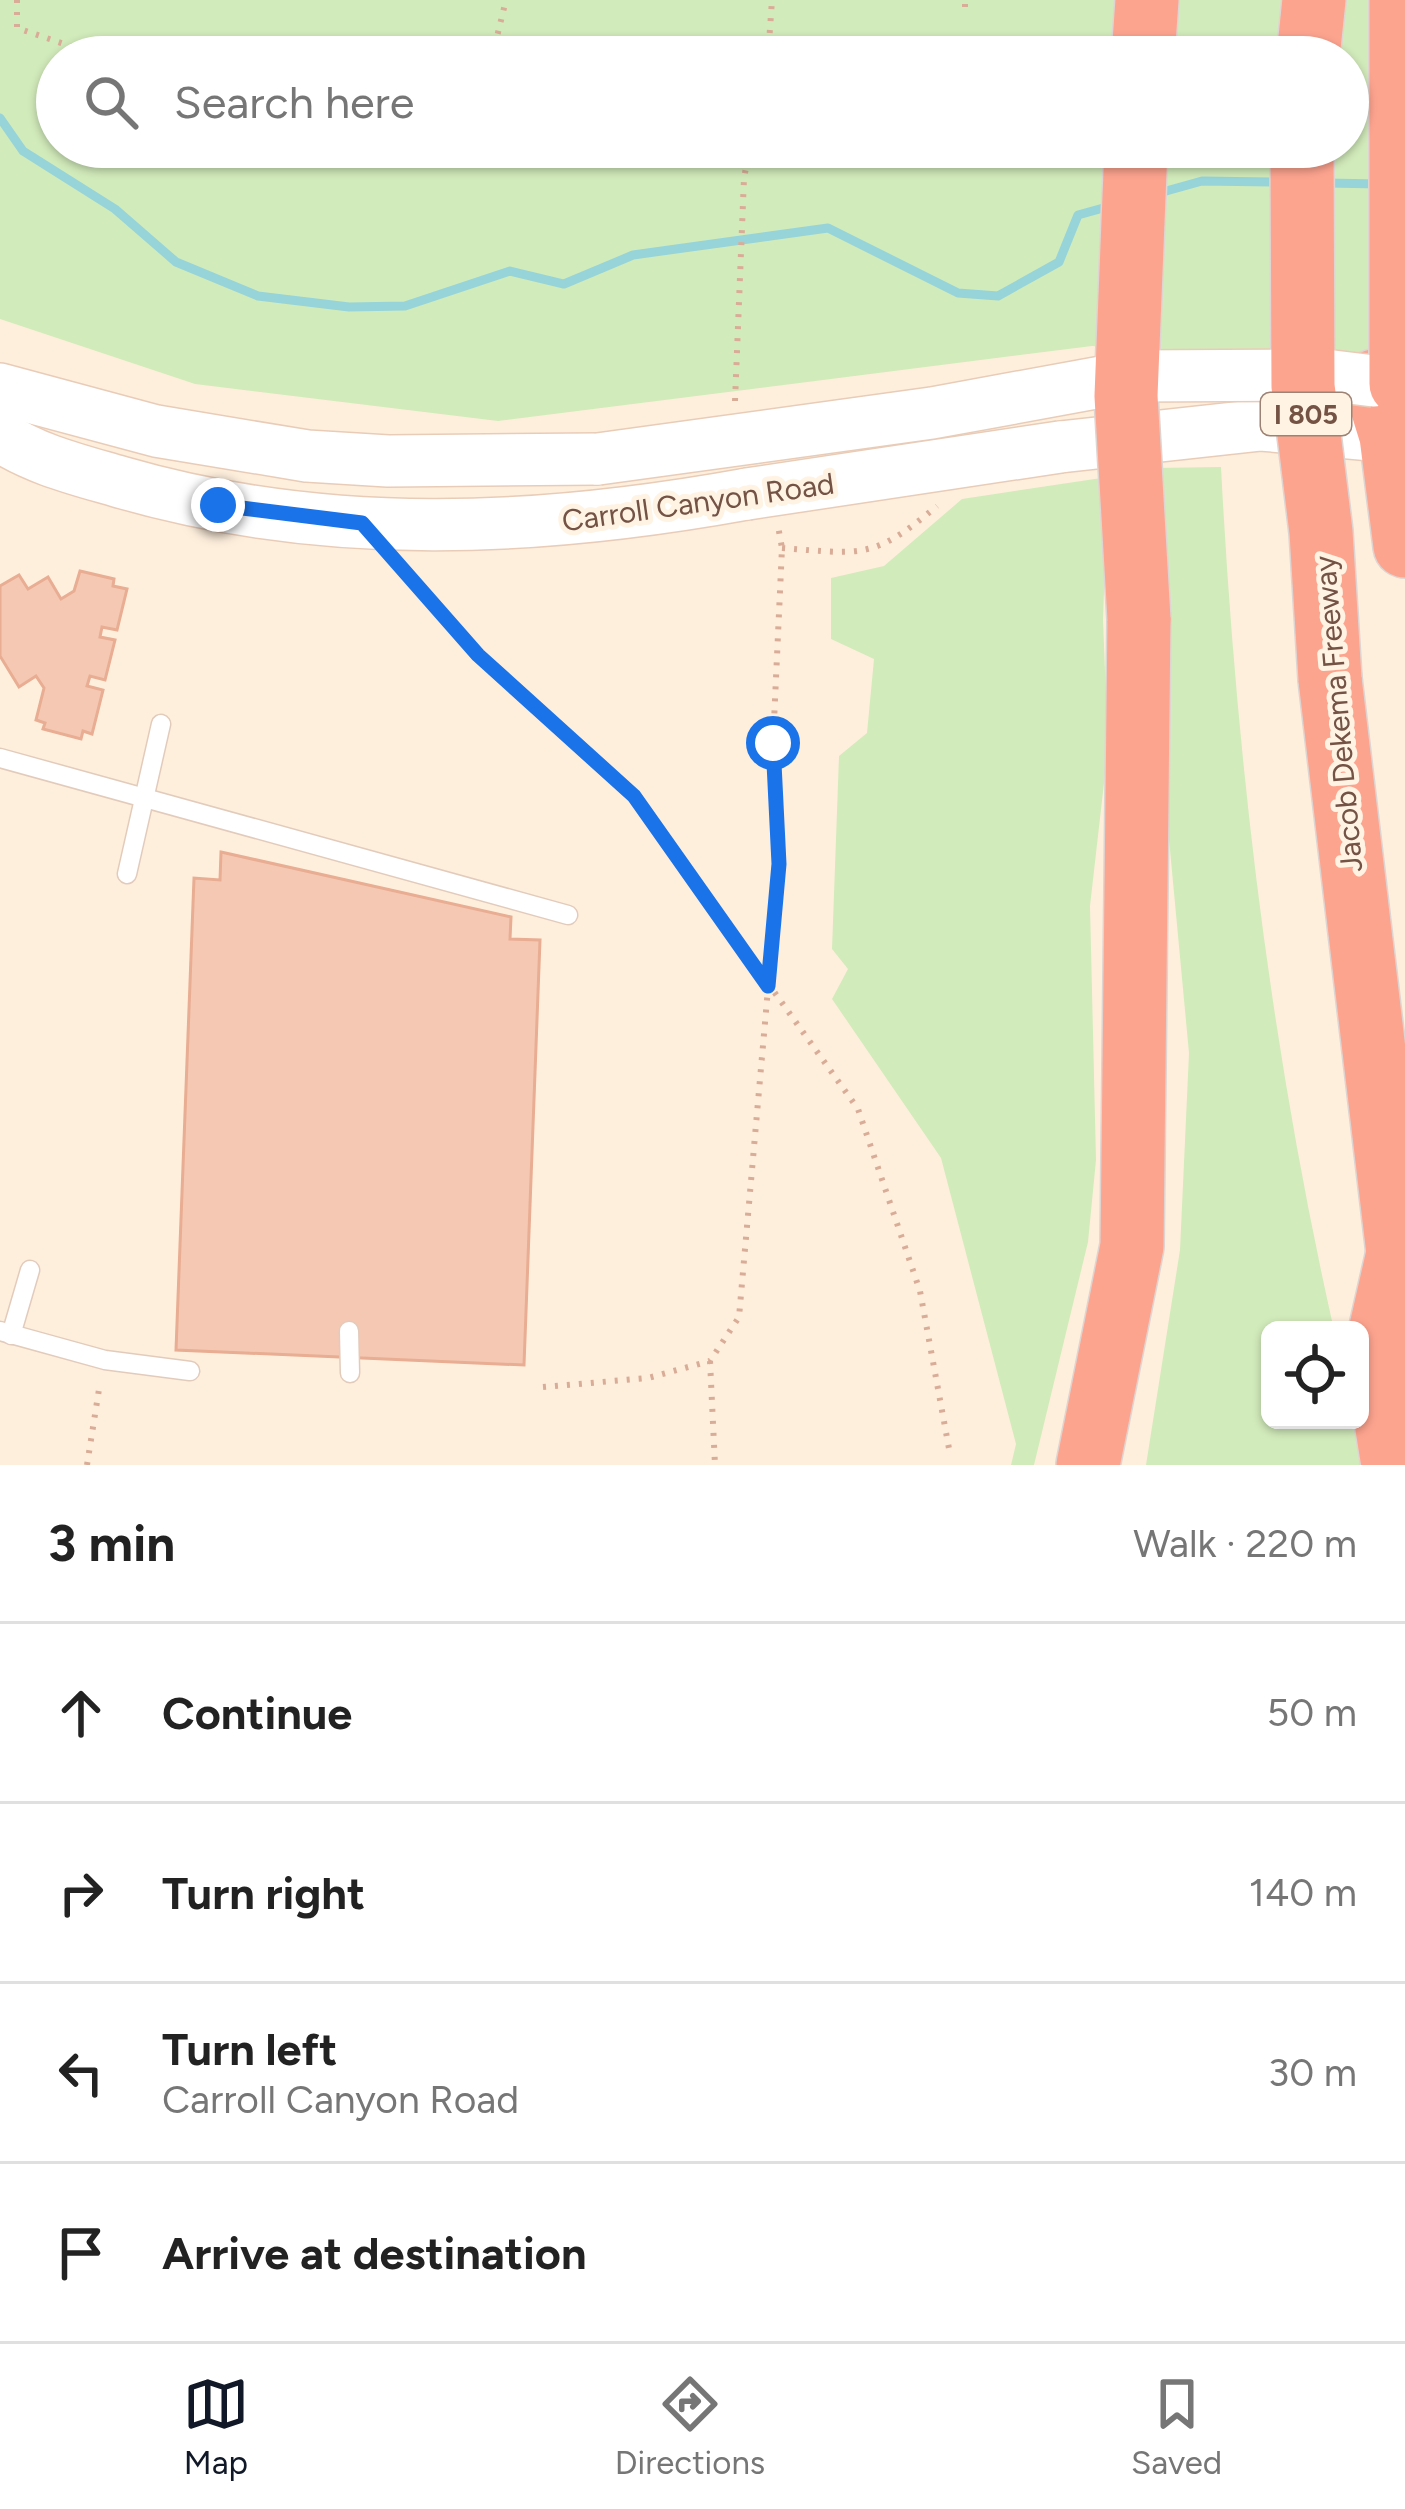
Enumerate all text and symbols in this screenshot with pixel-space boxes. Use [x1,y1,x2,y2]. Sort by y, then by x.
search box [36,36,1369,168]
icon: search [78,69,144,135]
text: Search here [174,75,414,129]
road number: I 805 [1261,393,1351,435]
street label: Carroll Canyon Road [559,465,837,539]
route end [191,478,245,532]
street label: Jacob Dekema Freeway [1306,554,1370,874]
route start [746,716,800,770]
map controls [1261,1321,1369,1429]
button: locate [1261,1321,1369,1429]
text: 3 min [48,1513,175,1574]
text: Walk · 220 m [1133,1520,1357,1567]
icon: ahead [48,1680,114,1746]
text: Continue [162,1686,352,1740]
text: 50 m [1267,1689,1357,1736]
icon: right [48,1860,114,1926]
text: Turn right [162,1866,365,1920]
text: 140 m [1249,1869,1357,1916]
text: Turn left [162,2022,337,2076]
icon: left [48,2040,114,2106]
text: 30 m [1268,2049,1357,2096]
text: Carroll Canyon Road [162,2076,519,2123]
icon: arrive [48,2220,114,2286]
text: Arrive at destination [162,2226,586,2280]
tab: Map [183,2371,249,2482]
tab: Directions [615,2371,765,2482]
tab: Saved [1131,2371,1222,2482]

